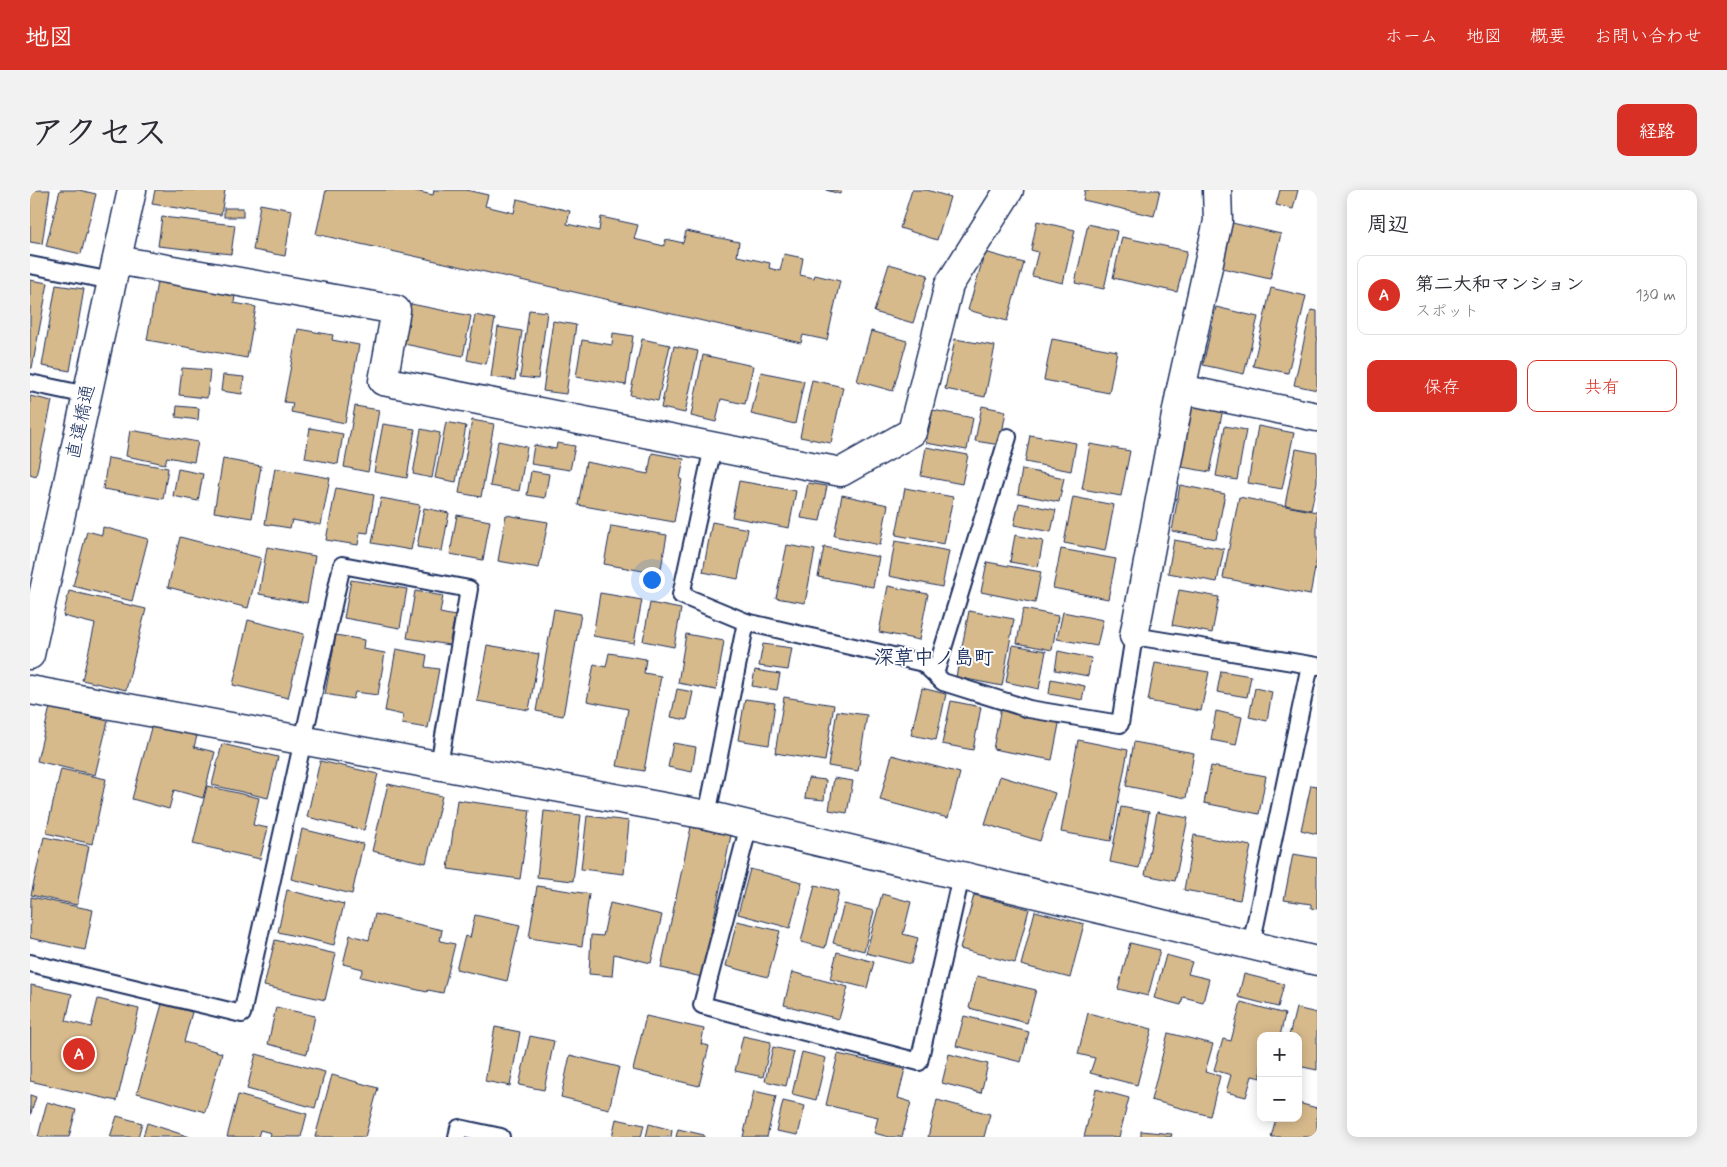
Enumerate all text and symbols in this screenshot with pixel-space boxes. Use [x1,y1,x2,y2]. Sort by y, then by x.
text: 地図 [25,23,73,54]
text: ホーム [1385,25,1438,49]
text: 地図 [1466,25,1502,49]
text: 概要 [1530,25,1566,49]
text: お問い合わせ [1594,25,1702,49]
button: 経路 [1617,104,1697,156]
text: アクセス [30,111,168,157]
text: 周辺 [1367,211,1409,239]
text: 第二大和マンション [1415,272,1584,297]
text: A [1379,285,1389,306]
text: 130 m [1635,285,1676,306]
text: スポット [1415,301,1479,322]
button: 保存 [1367,360,1517,412]
button: 共有 [1527,360,1677,412]
street label: 直違橋通 [61,382,101,462]
your location [639,567,665,593]
district label: 深草中ノ島町 [874,645,994,672]
map controls [1257,1032,1302,1122]
button: + [1257,1032,1302,1077]
pin: A [63,1035,95,1073]
button: − [1257,1077,1302,1122]

